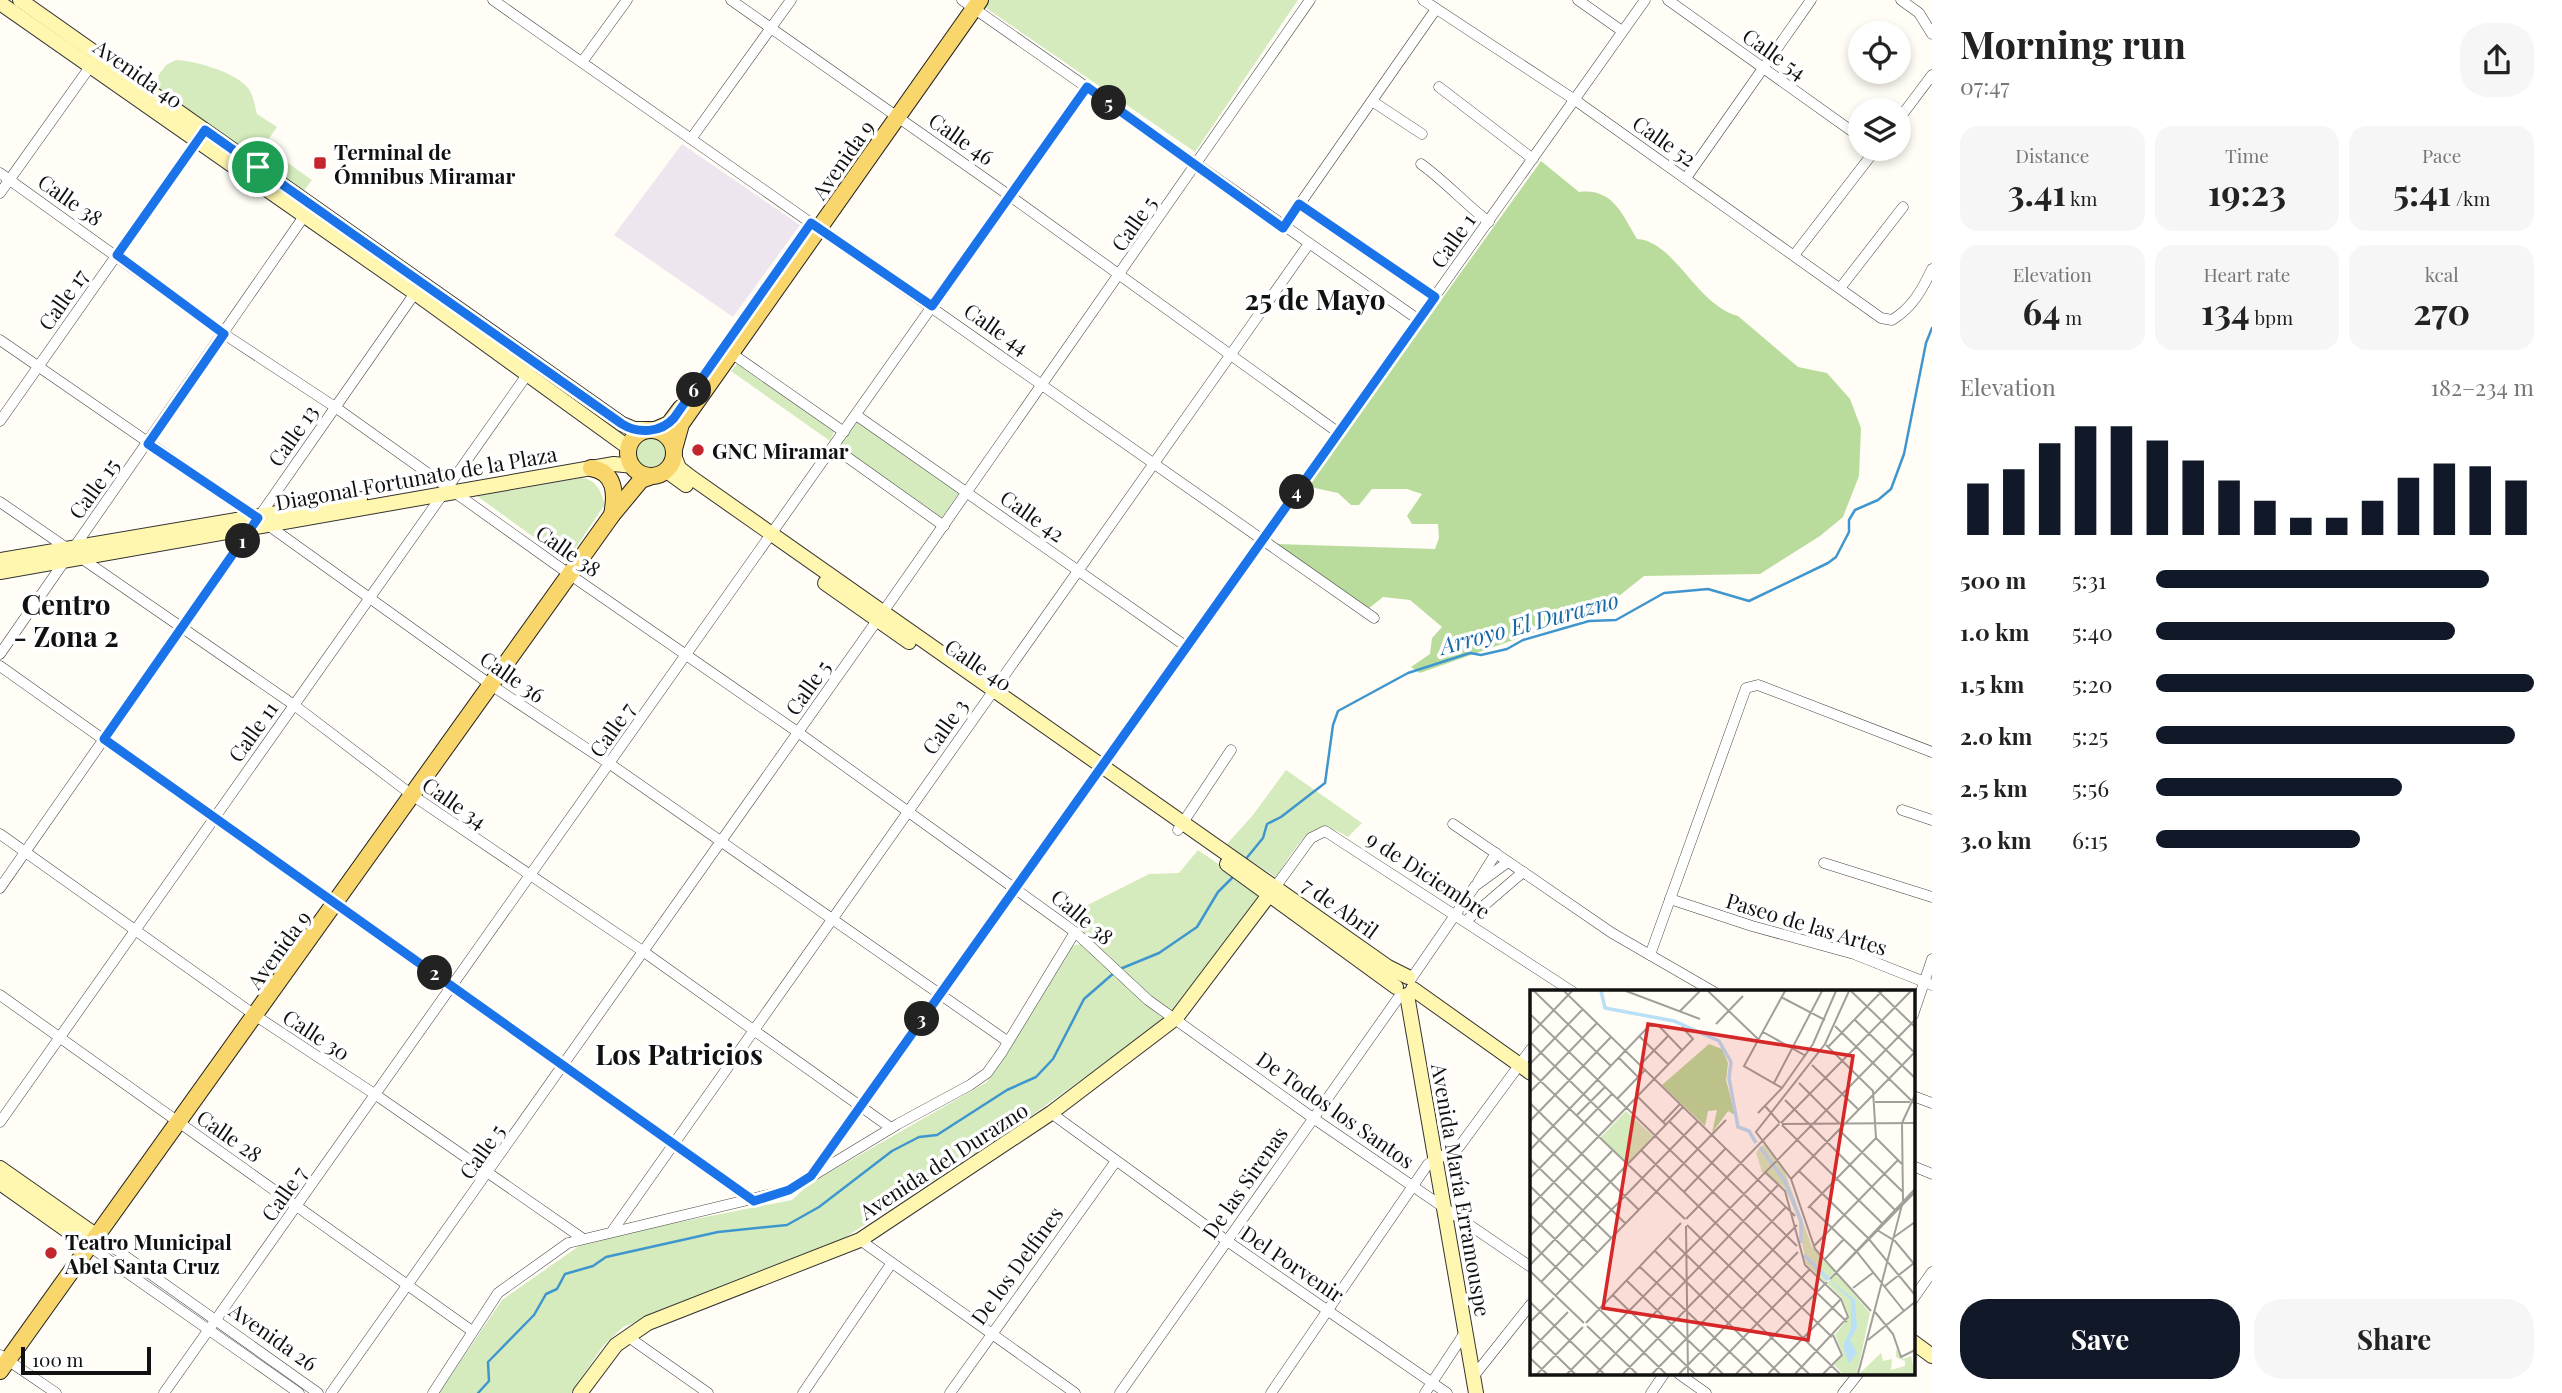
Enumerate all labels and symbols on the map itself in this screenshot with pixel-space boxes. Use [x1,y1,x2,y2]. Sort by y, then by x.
street label: Calle 54 [1738,21,1812,85]
street label: Avenida 40 [88,31,189,114]
pin: 5 [1092,86,1126,120]
street label: Calle 46 [924,105,1000,171]
street label: Calle 52 [1628,108,1702,172]
street label: Avenida 9 [804,114,880,205]
pin [228,137,288,197]
place label: Terminal de Ómnibus Miramar [334,137,515,189]
marker: Terminal de Ómnibus Miramar [312,155,328,171]
street label: Calle 38 [33,167,109,231]
street label: Calle 5 [1104,190,1162,256]
street label: Calle 1 [1423,207,1481,273]
street label: Calle 17 [31,262,93,335]
district label: 25 de Mayo [1245,280,1385,317]
street label: Calle 44 [959,296,1035,360]
pin: 6 [676,372,712,408]
street label: Calle 13 [261,399,323,471]
place label: GNC Miramar [712,436,849,464]
street label: Diagonal Fortunato de la Plaza [273,438,559,516]
marker: GNC Miramar [690,442,706,458]
street label: Calle 15 [61,452,125,524]
pin: 4 [1280,475,1314,510]
street label: Calle 42 [995,483,1071,547]
street label: Calle 38 [531,518,607,582]
pin: 1 [226,524,260,558]
water label: Arroyo El Durazno [1434,583,1622,661]
district label: Centro - Zona 2 [13,585,119,654]
street label: Calle 40 [940,631,1018,697]
street label: Calle 36 [475,644,551,708]
street label: Calle 5 [778,654,836,720]
street label: Calle 3 [915,693,973,759]
street label: Calle 11 [221,695,283,767]
street label: Calle 7 [582,696,640,762]
street label: Calle 34 [417,770,493,834]
street label: 9 de Diciembre [1362,823,1496,925]
street label: 7 de Abril [1297,870,1385,944]
street label: Calle 38 [1046,882,1120,950]
street label: Paseo de las Artes [1723,885,1891,961]
street label: Avenida 9 [239,904,316,995]
pin: 2 [418,956,452,990]
inset map [1530,990,1914,1376]
street label: Calle 30 [278,1002,356,1066]
pin: 3 [904,1002,940,1036]
district label: Los Patricios [595,1035,763,1072]
street label: De Todos los Santos [1252,1044,1420,1174]
street label: Avenida María Erramouspe [1426,1060,1498,1319]
street label: Avenida del Durazno [853,1095,1033,1226]
street label: Calle 28 [192,1102,268,1168]
street label: Calle 5 [452,1118,510,1184]
street label: De las Sirenas [1195,1120,1293,1244]
street label: Calle 7 [254,1160,312,1226]
street label: De los Delfines [964,1200,1068,1330]
street label: Del Porvenir [1236,1218,1351,1308]
place label: Teatro Municipal Abel Santa Cruz [64,1227,232,1279]
marker: Teatro Municipal Abel Santa Cruz [43,1245,59,1261]
street label: Avenida 26 [224,1295,324,1377]
scale bar [21,1344,150,1376]

